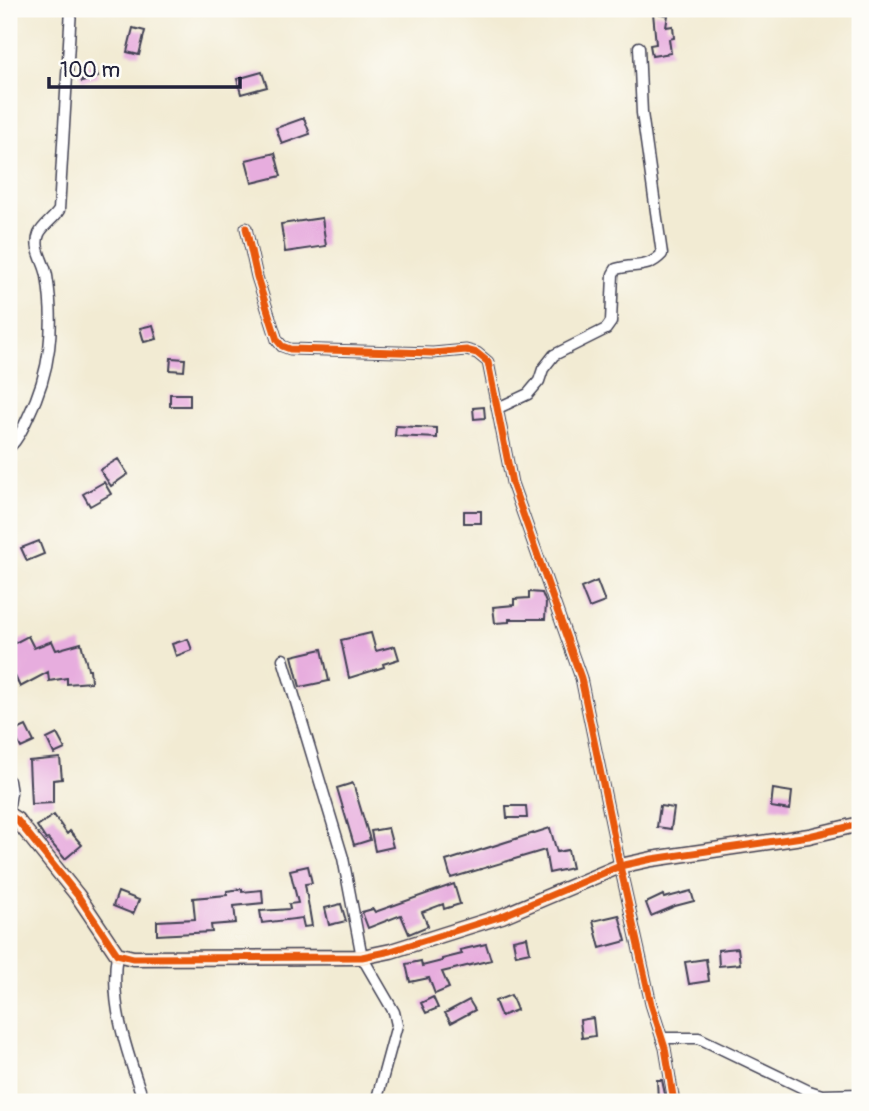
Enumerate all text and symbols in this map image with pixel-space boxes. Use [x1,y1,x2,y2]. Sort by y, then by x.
scale bar [49,46,240,90]
text: 100 m [60,57,120,84]

